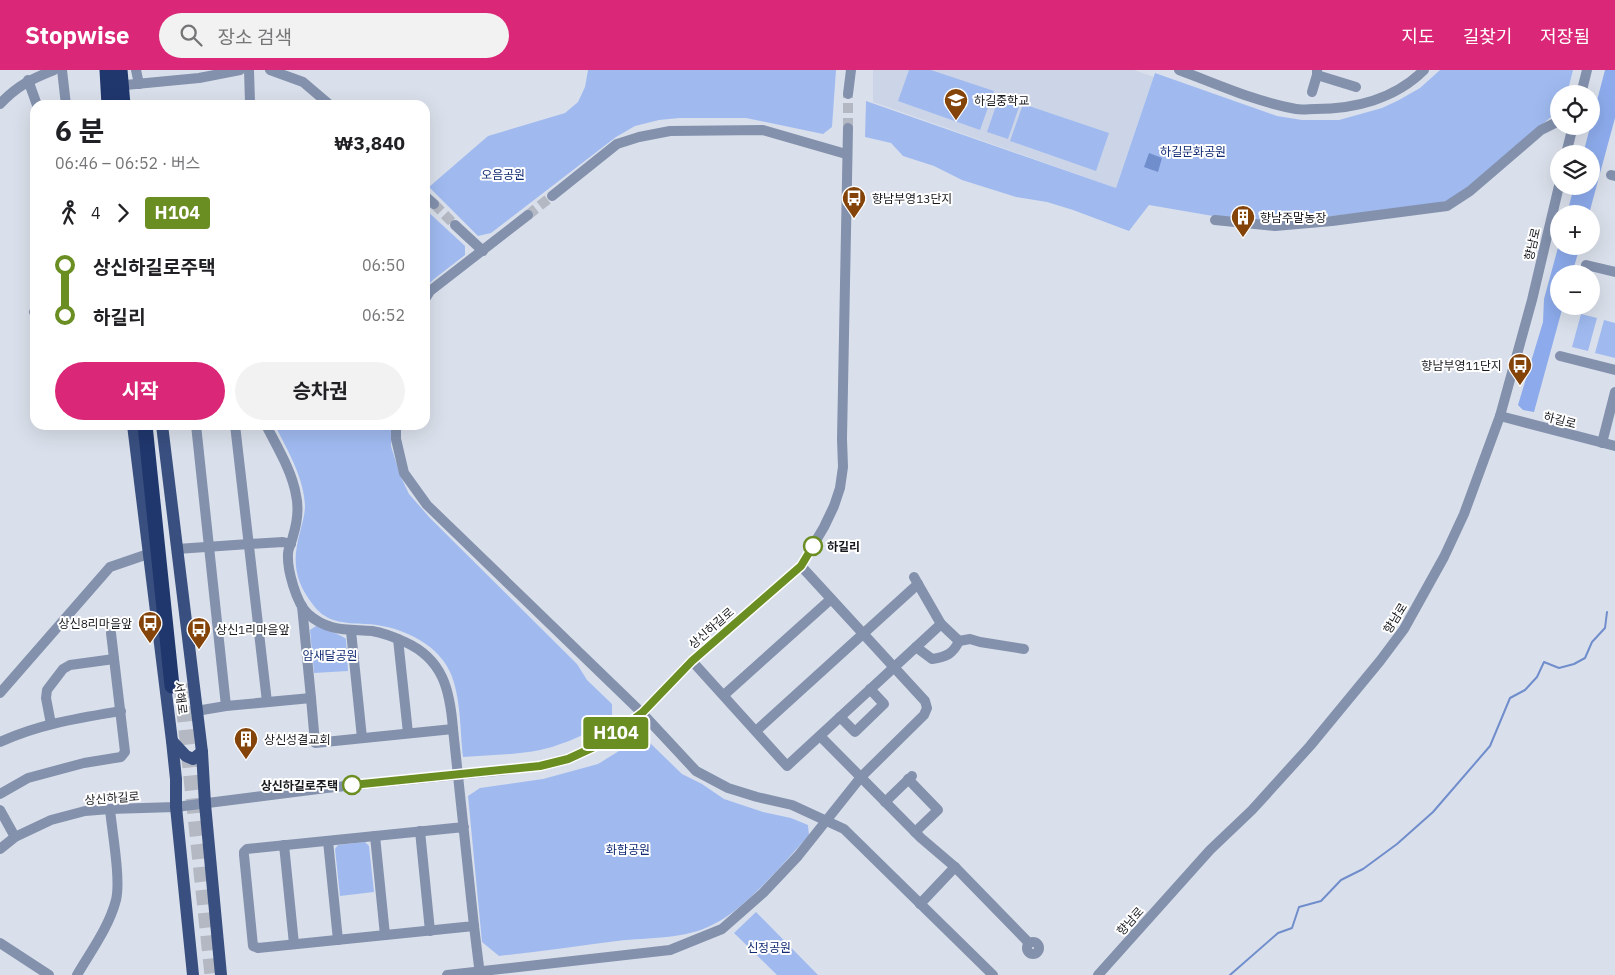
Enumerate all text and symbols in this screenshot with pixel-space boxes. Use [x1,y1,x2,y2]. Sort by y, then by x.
search box [159,13,509,58]
text: Stopwise [25,19,129,51]
icon: search [177,21,205,49]
text: 장소 검색 [217,25,292,49]
text: 지도 [1402,25,1435,48]
text: 길찾기 [1463,25,1512,48]
text: 저장됨 [1540,25,1590,48]
map controls [1550,85,1600,315]
button: locate [1550,85,1600,135]
school or university icon: 하길중학교 [943,87,969,121]
place label: 하길중학교 [974,93,1029,108]
text: 6 분 [55,112,104,149]
text: ₩3,840 [334,131,405,155]
park label: 하길문화공원 [1160,144,1226,159]
button: layers [1550,145,1600,195]
text: 06:46 – 06:52 · 버스 [55,153,200,173]
park label: 오음공원 [481,167,525,182]
bus stop icon: 향남부영13단지 [841,185,867,219]
place label: 향남부영13단지 [872,191,953,206]
icon: walk [55,199,83,227]
icon: forward [109,199,137,227]
text: H104 [155,201,200,224]
text: 4 [91,203,101,223]
building icon: 향남주말농장 [1230,204,1256,238]
button: + [1550,205,1600,255]
place label: 향남주말농장 [1260,210,1326,225]
street label: 향남로 [1521,226,1543,262]
text: 상신하길로주택 [93,255,215,279]
text: 06:50 [362,255,405,275]
button: − [1550,265,1600,315]
text: 하길리 [93,305,145,329]
text: 06:52 [362,305,405,325]
bus stop icon: 향남부영11단지 [1507,352,1533,386]
place label: 향남부영11단지 [1421,358,1502,373]
button: 시작 [55,362,225,420]
button: 승차권 [235,362,405,420]
street label: 하길로 [1542,409,1578,431]
marker: 하길리 [803,536,823,556]
place label: 하길리 [827,539,860,554]
street label: 향남로 [1380,600,1410,636]
street label: 상신하길로 [685,604,737,652]
bus stop icon: 상신8리마을앞 [137,610,163,644]
place label: 상신8리마을앞 [59,616,132,631]
bus stop icon: 상신1리마을앞 [186,616,212,650]
place label: 상신1리마을앞 [216,622,289,637]
park label: 암새달공원 [302,648,358,663]
street label: 서해로 [172,681,190,715]
line badge: H104 [581,717,651,749]
text: H104 [593,721,639,744]
building icon: 상신성결교회 [233,726,259,760]
place label: 상신성결교회 [264,732,330,747]
marker: 상신하길로주택 [342,775,362,795]
place label: 상신하길로주택 [261,778,338,793]
street label: 상신하길로 [84,789,140,807]
park label: 화합공원 [606,842,650,857]
street label: 향남로 [1113,904,1147,938]
park label: 신정공원 [747,940,791,955]

